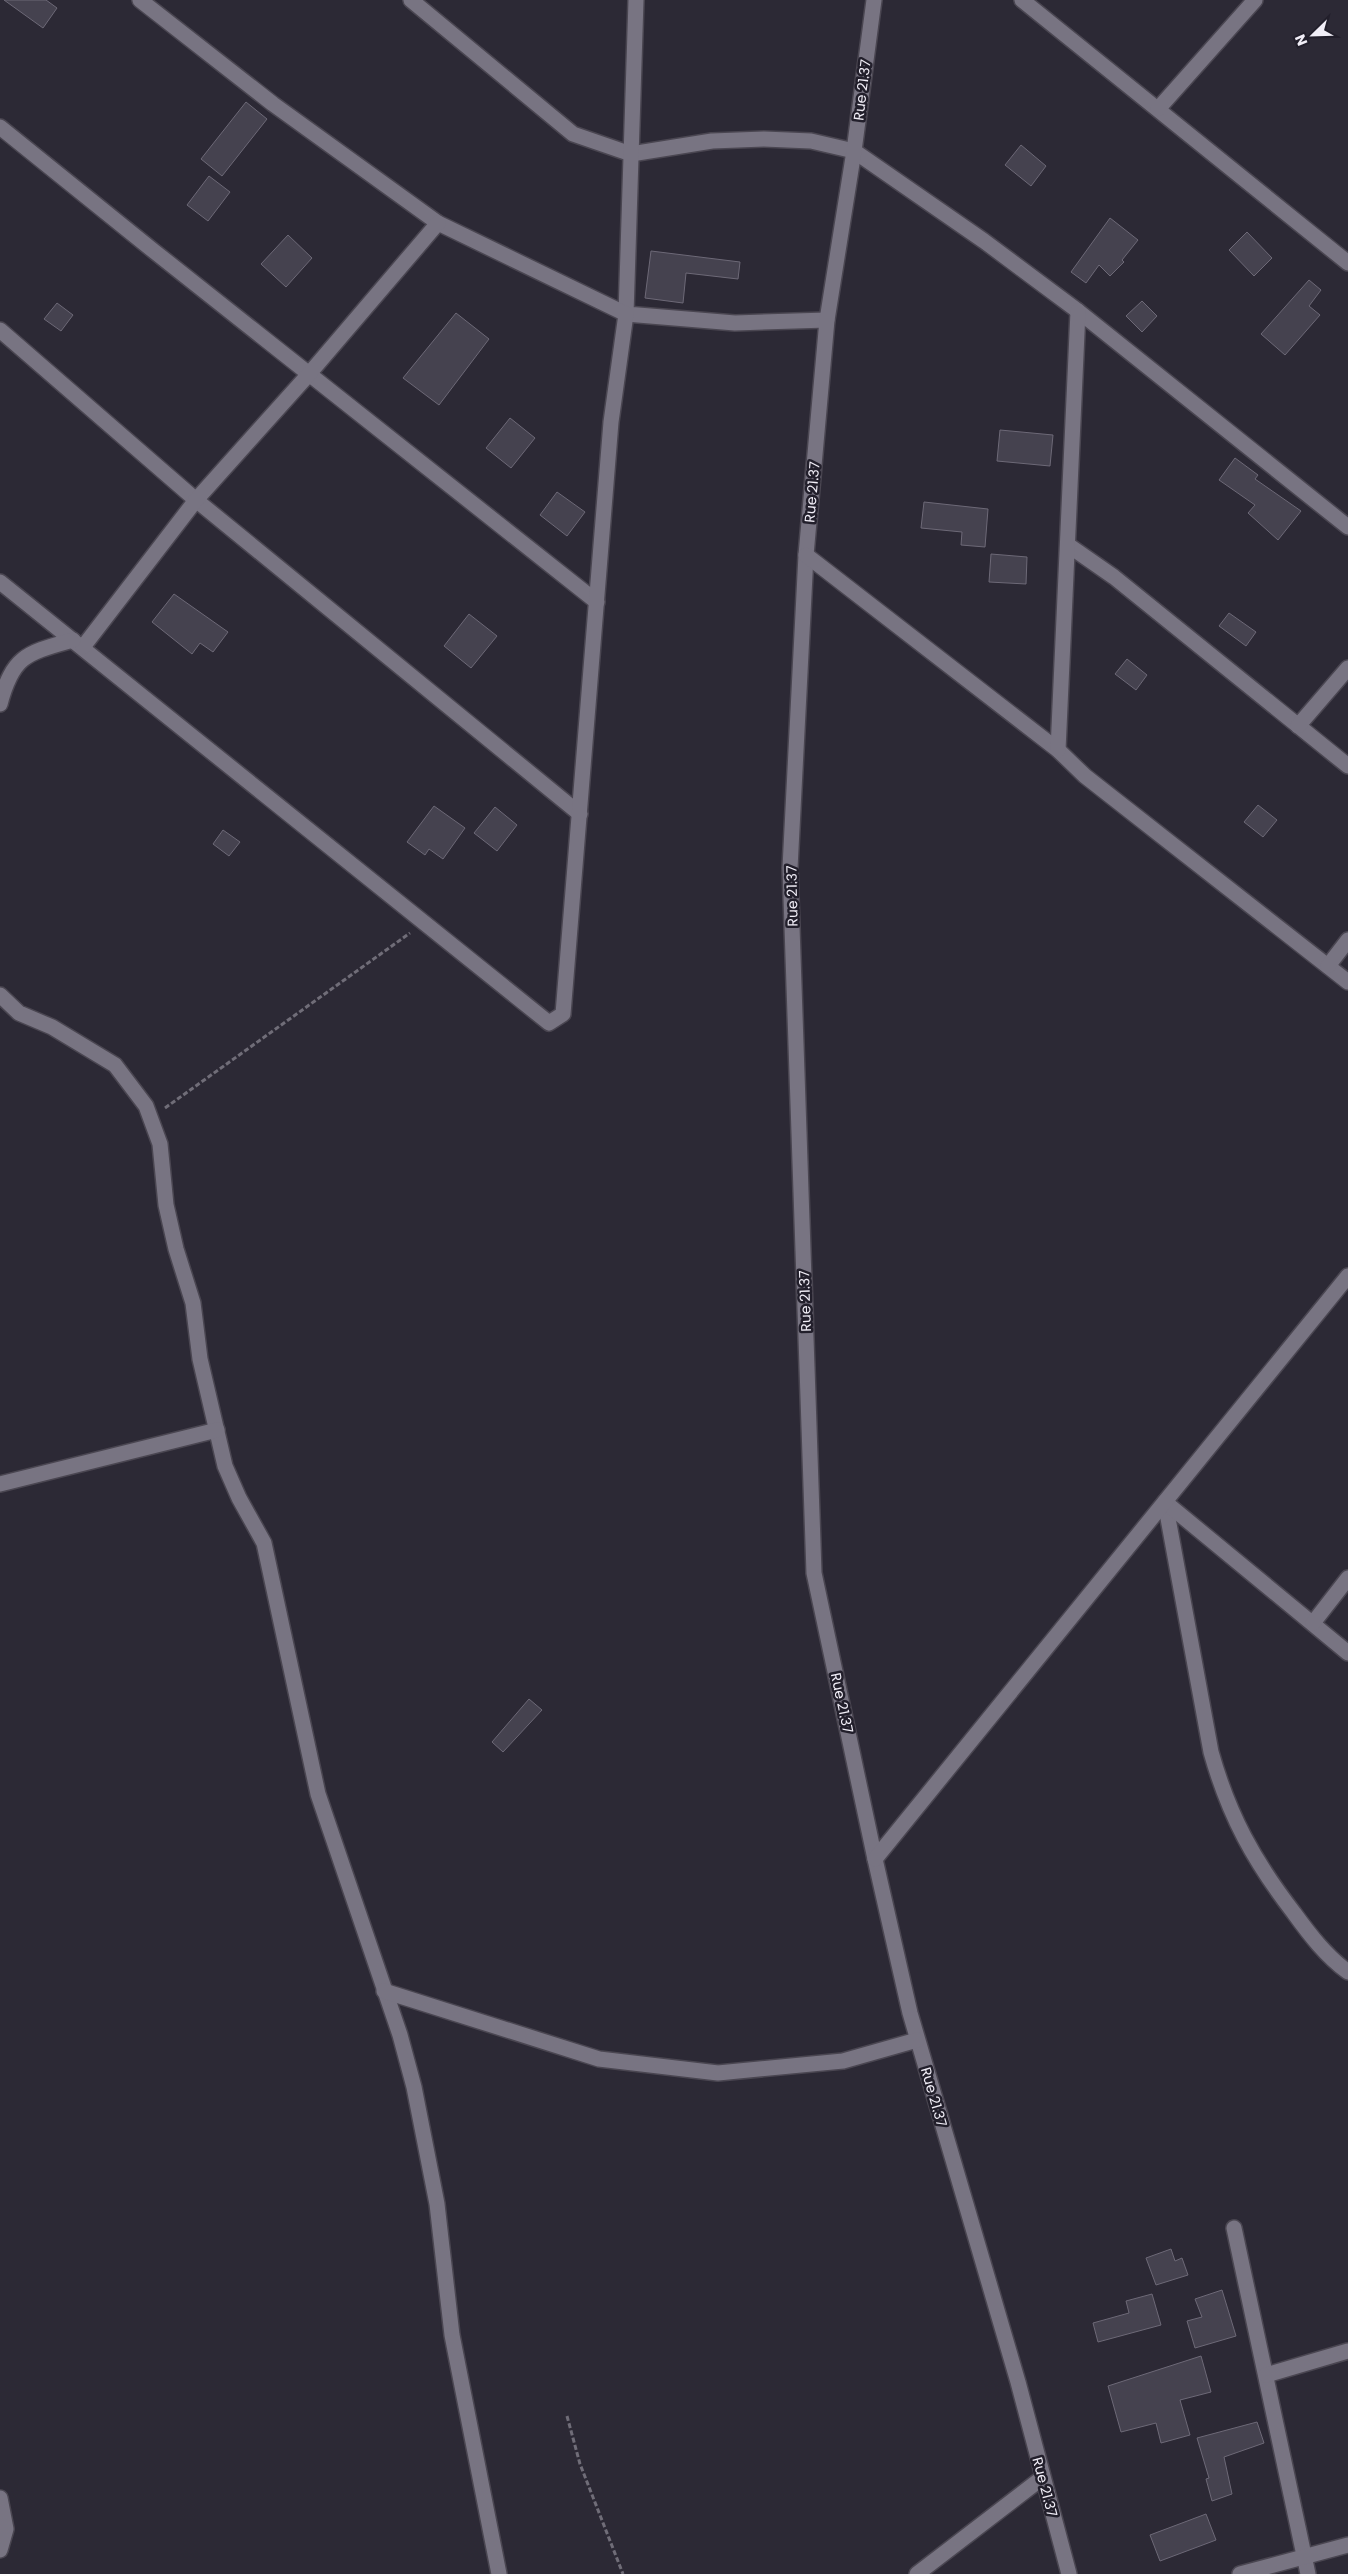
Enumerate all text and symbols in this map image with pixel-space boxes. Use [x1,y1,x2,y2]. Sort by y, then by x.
north arrow [1288,10,1338,60]
text: N [1290,31,1312,49]
street label: Rue 21.37 [848,58,876,122]
street label: Rue 21.37 [799,460,825,523]
street label: Rue 21.37 [781,865,803,927]
street label: Rue 21.37 [794,1270,816,1332]
street label: Rue 21.37 [826,1671,858,1735]
street label: Rue 21.37 [916,2065,952,2130]
street label: Rue 21.37 [1027,2455,1063,2520]

